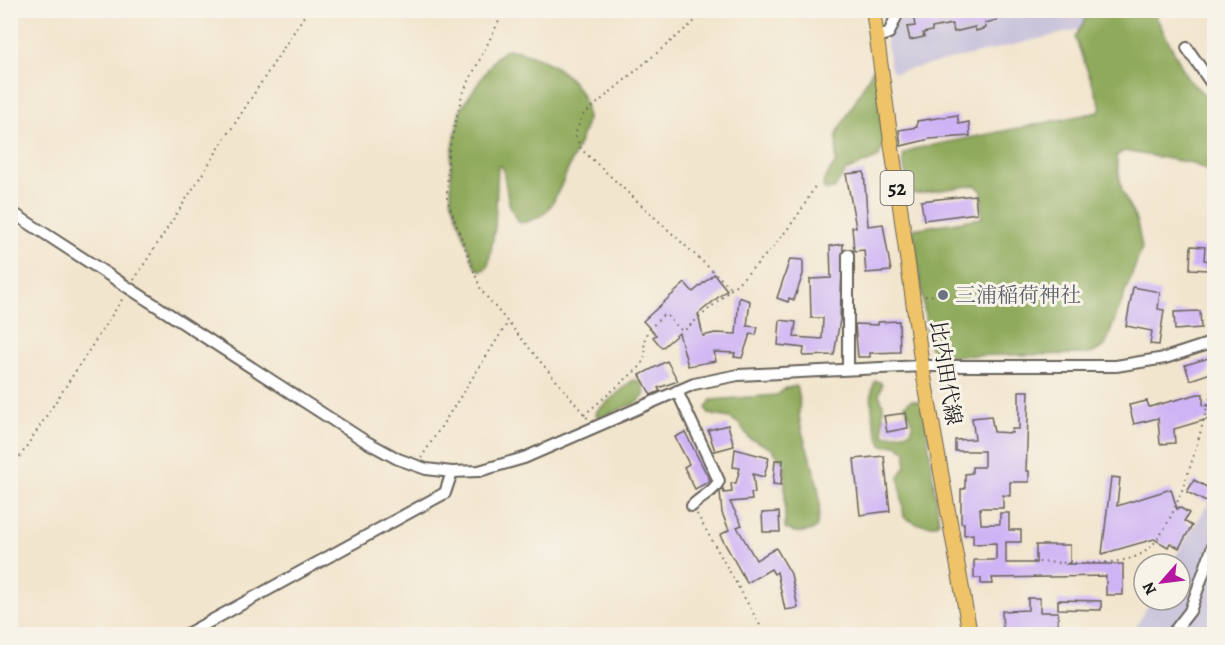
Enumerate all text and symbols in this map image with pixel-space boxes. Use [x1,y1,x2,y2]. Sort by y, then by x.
road number: 52 [880,171,914,205]
place label: 三浦稲荷神社 [955,281,1081,309]
marker: 三浦稲荷神社 [936,288,950,302]
street label: 比内田代線 [924,319,968,427]
north arrow [1132,552,1192,612]
text: N [1137,578,1162,599]

